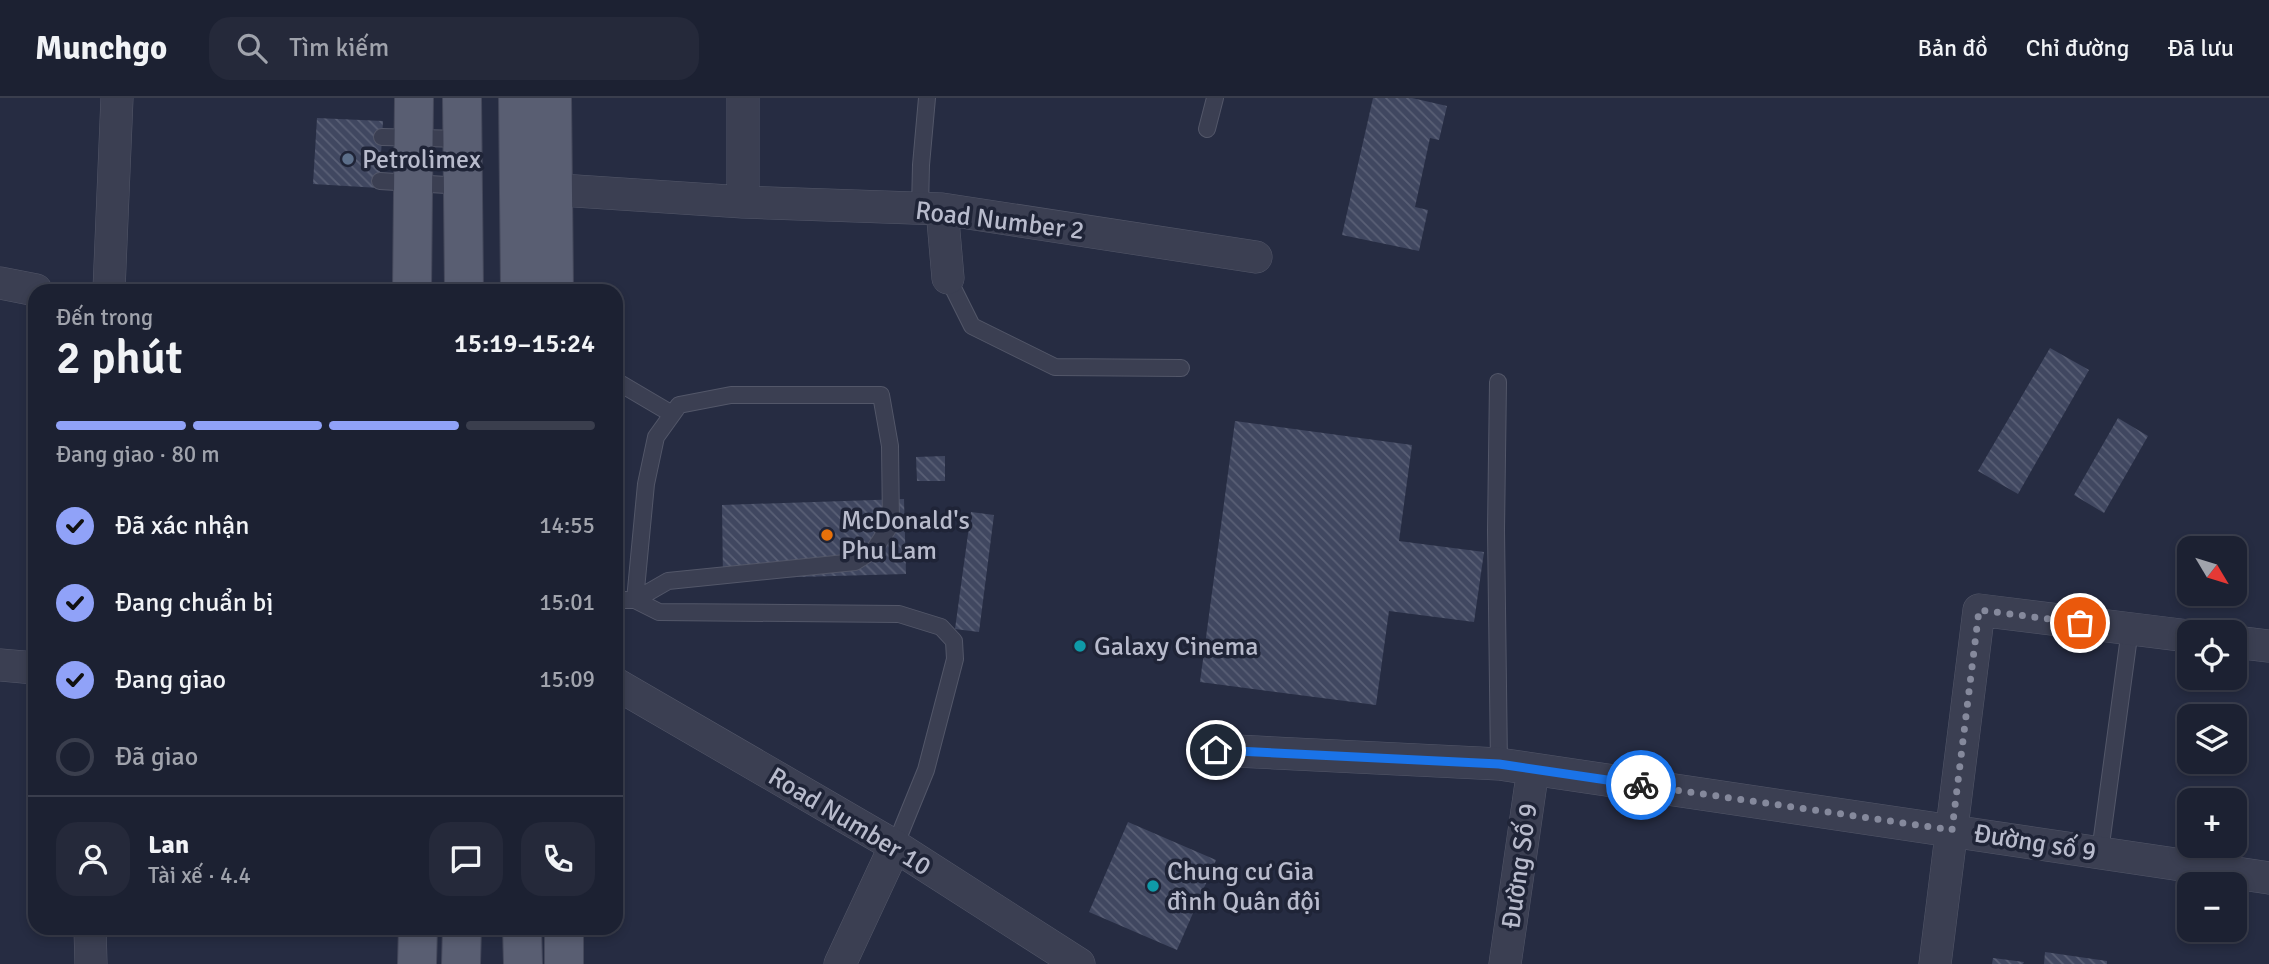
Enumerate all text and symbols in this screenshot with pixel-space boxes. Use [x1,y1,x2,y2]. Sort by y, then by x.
search box [209,17,699,80]
text: Munchgo [35,28,167,69]
icon: search [233,29,271,67]
text: Tìm kiếm [289,32,389,64]
text: Bản đồ [1917,33,1988,63]
text: Chỉ đường [2026,33,2129,63]
text: Đã lưu [2167,33,2234,63]
place label: Petrolimex [362,144,481,176]
marker: Petrolimex [340,151,356,167]
street label: Road Number 2 [914,195,1086,247]
text: Đến trong [56,303,153,332]
text: 15:19–15:24 [454,328,595,360]
text: 2 phút [56,330,182,386]
text: Đang giao · 80 m [56,440,220,469]
place label: McDonald's Phu Lam [841,505,970,567]
icon: check [56,507,94,545]
text: Đã xác nhận [115,510,249,542]
text: 14:55 [539,511,595,540]
marker: McDonald's Phu Lam [819,527,835,543]
north arrow [2177,536,2247,606]
map controls [2177,536,2247,942]
icon: check [56,584,94,622]
text: Đang chuẩn bị [115,587,273,619]
text: 15:01 [539,588,595,617]
pin [2050,593,2110,653]
icon: bag [2061,604,2099,642]
button: locate [2177,620,2247,690]
place label: Galaxy Cinema [1094,631,1258,663]
marker: Galaxy Cinema [1072,638,1088,654]
icon: check [56,661,94,699]
text: Đang giao [115,664,226,696]
text: 15:09 [539,665,595,694]
button: layers [2177,704,2247,774]
pin [1186,720,1246,780]
icon: home [1197,731,1235,769]
text: Đã giao [115,741,198,773]
courier [1606,750,1676,820]
street label: Road Number 10 [762,761,937,883]
icon: bike [1622,766,1660,804]
button: + [2177,788,2247,858]
street label: Đường Số 9 [1495,801,1545,931]
street label: Đường số 9 [1971,818,2098,868]
button: person [56,822,130,896]
button: chat [429,822,503,896]
button: phone [521,822,595,896]
text: Lan [148,829,189,861]
place label: Chung cư Gia đình Quân đội [1167,856,1321,918]
text: Tài xế · 4.4 [148,861,251,890]
button: − [2177,872,2247,942]
marker: Chung cư Gia đình Quân đội [1145,878,1161,894]

